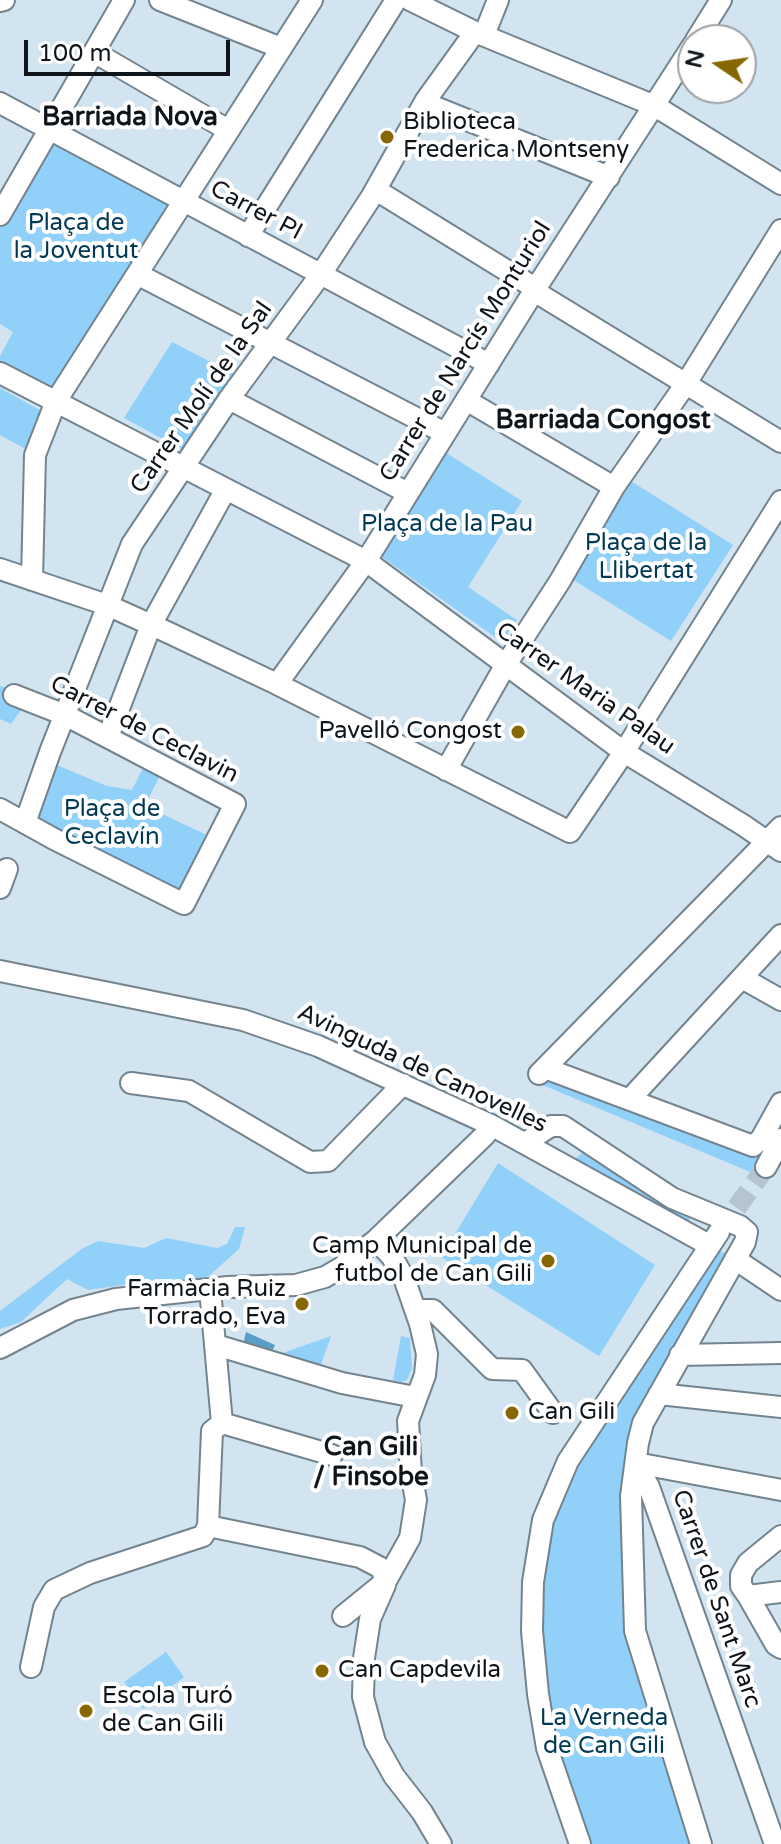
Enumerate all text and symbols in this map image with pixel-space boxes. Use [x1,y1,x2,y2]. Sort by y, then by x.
scale bar [28,24,234,74]
north arrow [677,24,757,104]
text: 100 m [38,39,112,68]
text: N [681,48,710,71]
district label: Barriada Nova [42,102,218,134]
place label: Biblioteca Frederica Montseny [403,109,629,165]
marker: Biblioteca Frederica Montseny [378,128,396,146]
street label: Carrer PI [205,175,307,247]
park label: Plaça de la Joventut [14,210,138,266]
street label: Carrer de Narcís Monturiol [374,216,558,488]
street label: Carrer Molí de la Sal [125,296,279,500]
district label: Barriada Congost [495,405,711,437]
park label: Plaça de la Pau [361,511,533,539]
park label: Plaça de la Llibertat [585,530,707,586]
street label: Carrer Maria Palau [490,616,680,762]
street label: Carrer de Ceclavin [45,670,243,790]
place label: Pavelló Congost [318,718,502,746]
marker: Pavelló Congost [509,723,527,741]
park label: Plaça de Ceclavín [64,796,160,852]
street label: Avinguda de Canovelles [292,998,552,1140]
place label: Camp Municipal de futbol de Can Gili [312,1233,532,1289]
marker: Camp Municipal de futbol de Can Gili [539,1252,557,1270]
place label: Farmàcia Ruiz Torrado, Eva [127,1276,286,1332]
marker: Farmàcia Ruiz Torrado, Eva [293,1295,311,1313]
place label: Can Gili [528,1399,615,1427]
marker: Can Gili [503,1404,521,1422]
district label: Can Gili / Finsobe [313,1432,429,1494]
street label: Carrer de Sant Marc [665,1486,767,1712]
place label: Can Capdevila [338,1657,501,1685]
marker: Can Capdevila [313,1662,331,1680]
place label: Escola Turó de Can Gili [102,1683,233,1739]
marker: Escola Turó de Can Gili [77,1702,95,1720]
park label: La Verneda de Can Gili [540,1705,668,1761]

